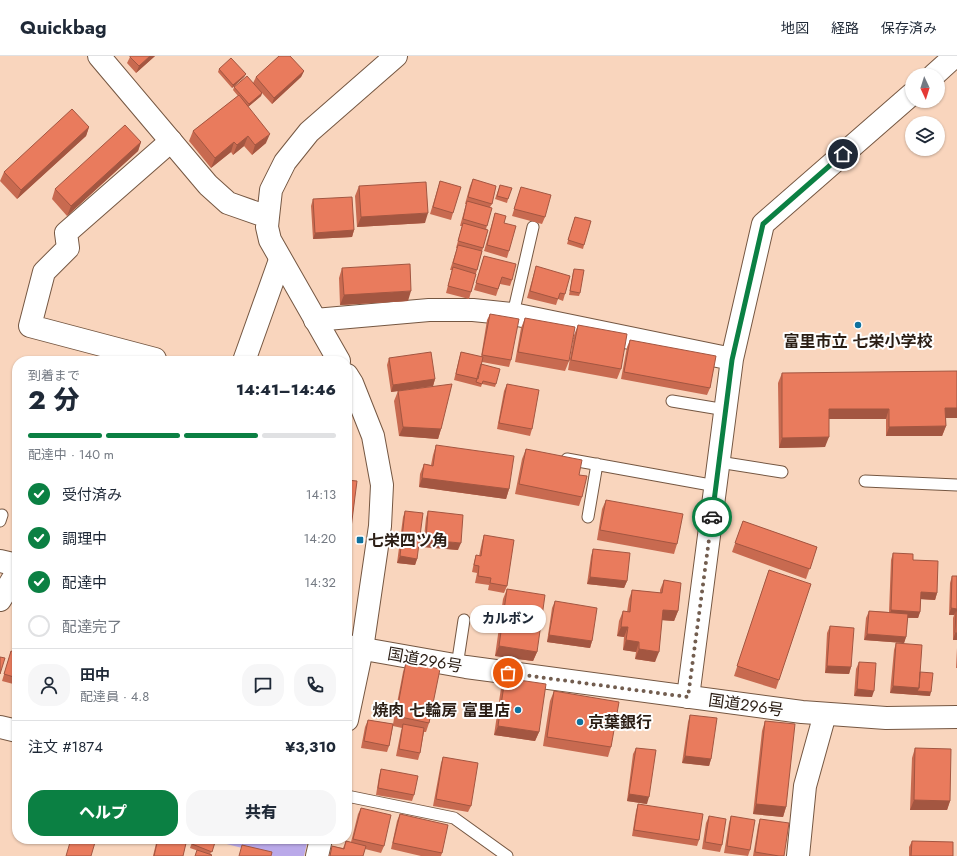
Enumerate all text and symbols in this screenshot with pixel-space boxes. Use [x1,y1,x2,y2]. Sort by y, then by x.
text: Quickbag [20,14,106,41]
text: 地図 [781,18,809,38]
text: 経路 [831,18,859,38]
text: 保存済み [881,18,937,38]
north arrow [905,68,945,108]
map controls [905,68,945,156]
button: layers [905,116,945,156]
pin [826,137,860,171]
icon: home [832,143,854,165]
marker: 富里市立 七栄小学校 [853,320,863,330]
place label: 富里市立 七栄小学校 [784,330,932,353]
text: 到着まで [28,366,80,385]
text: 14:41–14:46 [236,379,336,401]
text: 2 分 [28,381,80,419]
text: 配達中 · 140 m [28,445,114,464]
icon: check [28,483,50,505]
text: 受付済み [62,484,122,506]
text: 14:13 [306,485,336,504]
courier [692,497,732,537]
icon: car [701,506,723,528]
icon: check [28,527,50,549]
text: 調理中 [62,528,107,550]
text: 14:20 [303,529,336,548]
place label: 七栄四ツ角 [368,529,448,552]
marker: 七栄四ツ角 [355,535,365,545]
icon: check [28,571,50,593]
text: 配達中 [62,572,107,594]
text: 14:32 [304,573,336,592]
callout: カルボン [470,605,546,633]
text: カルボン [482,609,534,628]
text: 配達完了 [62,616,122,638]
street label: 国道296号 [386,642,464,678]
pin [491,656,525,690]
icon: bag [497,662,519,684]
button: person [28,664,70,706]
text: 田中 [80,664,110,686]
button: chat [242,664,284,706]
button: phone [294,664,336,706]
text: 配達員 · 4.8 [80,687,149,706]
street label: 国道296号 [707,688,785,722]
place label: 焼肉 七輪房 富里店 [372,699,510,722]
marker: 焼肉 七輪房 富里店 [513,705,523,715]
place label: 京葉銀行 [588,711,652,734]
marker: 京葉銀行 [575,717,585,727]
text: 注文 #1874 [28,736,103,758]
text: ¥3,310 [285,736,336,758]
button: ヘルプ [28,790,178,836]
button: 共有 [186,790,336,836]

